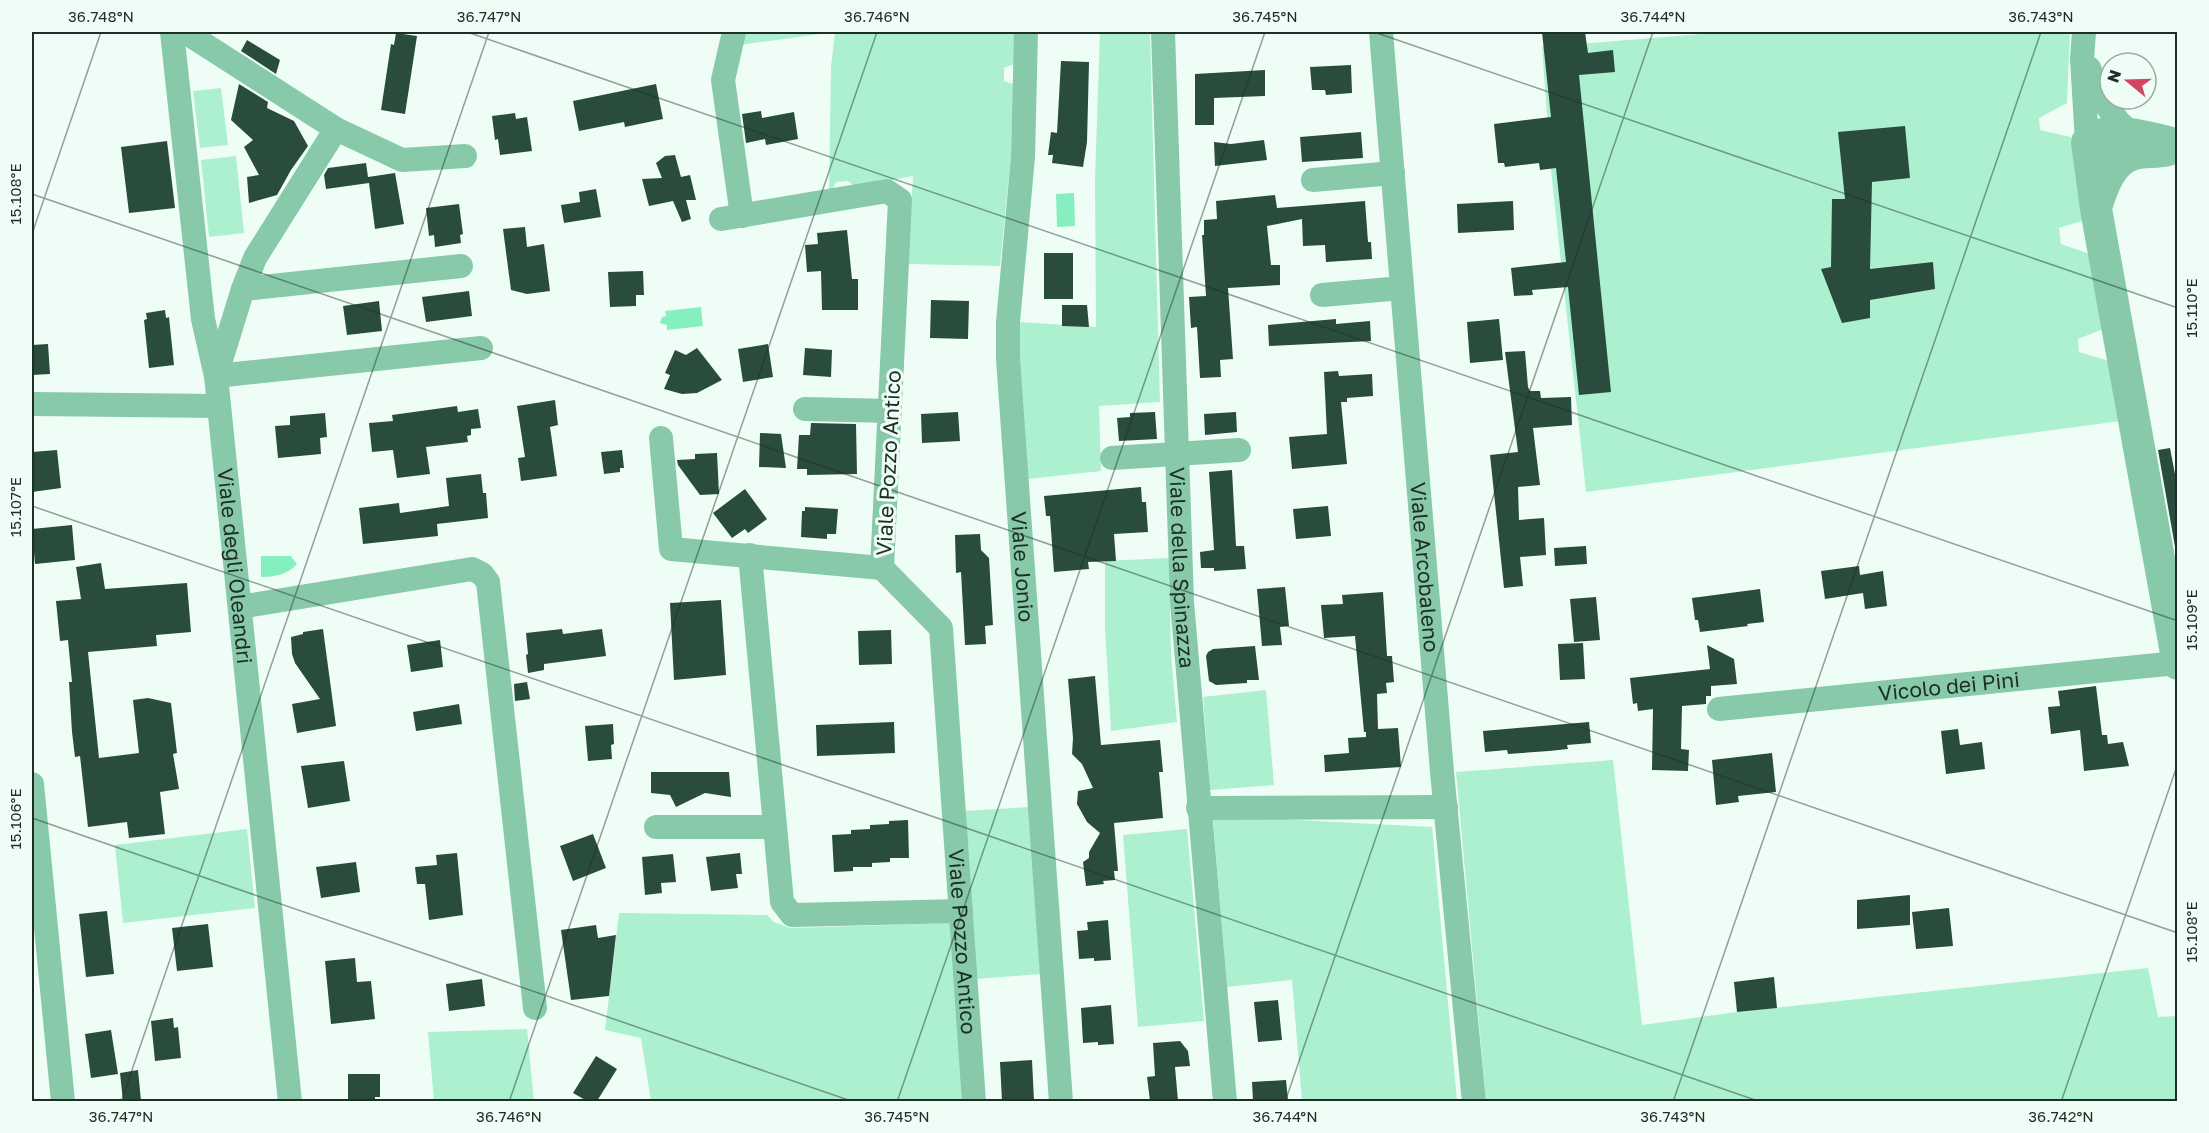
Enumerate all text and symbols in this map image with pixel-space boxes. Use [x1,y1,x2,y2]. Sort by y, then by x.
text: 36.748°N [68,7,134,25]
text: 36.747°N [457,7,521,25]
text: 36.746°N [844,7,910,25]
text: 36.745°N [1232,7,1298,25]
text: 36.744°N [1620,7,1686,25]
text: 36.743°N [2008,7,2074,25]
north arrow [2098,51,2158,111]
text: N [2102,67,2125,85]
text: 15.108°E [6,163,24,225]
text: 15.110°E [2182,278,2200,338]
street label: Viale Pozzo Antico [870,369,906,557]
street label: Viale degli Oleandri [212,467,258,665]
street label: Viale della Spinazza [1165,467,1201,669]
text: 15.107°E [6,477,24,537]
street label: Viale Arcobaleno [1405,481,1445,653]
street label: Viale Jonio [1006,510,1040,623]
text: 15.109°E [2182,589,2200,651]
street label: Vicolo dei Pini [1877,666,2021,706]
text: 15.106°E [6,788,24,850]
street label: Viale Pozzo Antico [943,848,982,1035]
text: 15.108°E [2182,901,2200,963]
text: 36.747°N [89,1107,153,1125]
text: 36.746°N [476,1107,542,1125]
text: 36.745°N [864,1107,930,1125]
text: 36.744°N [1252,1107,1318,1125]
text: 36.743°N [1640,1107,1706,1125]
text: 36.742°N [2028,1107,2094,1125]

